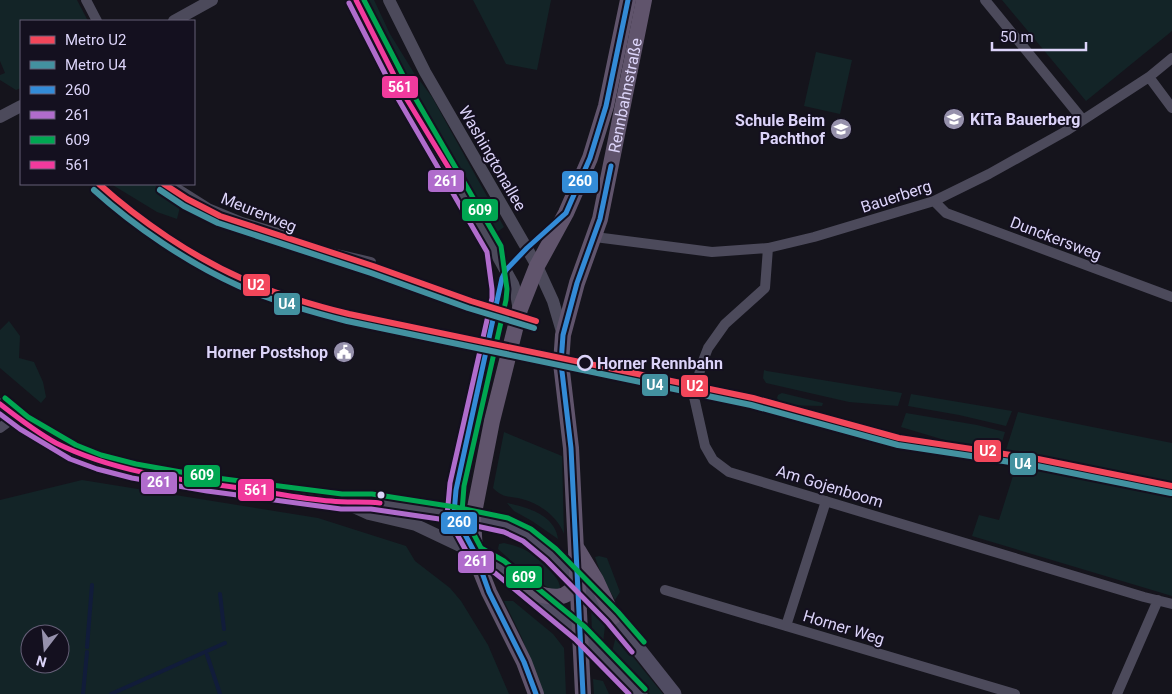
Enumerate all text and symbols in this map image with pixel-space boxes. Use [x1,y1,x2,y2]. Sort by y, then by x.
legend [20,20,195,185]
scale bar [992,20,1086,52]
text: 50 m [1000,28,1034,46]
text: Metro U2 [65,31,126,49]
street label: Rennbahnstraße [605,36,646,154]
text: Metro U4 [65,56,127,74]
line badge: 561 [381,75,419,99]
text: 561 [388,79,412,95]
text: 260 [65,81,90,99]
street label: Washingtonallee [455,102,530,214]
text: 261 [65,106,90,124]
school or university icon: KiTa Bauerberg [942,107,966,131]
place label: KiTa Bauerberg [970,110,1080,129]
place label: Schule Beim Pachthof [735,111,825,148]
school or university icon: Schule Beim Pachthof [829,117,853,141]
text: 609 [65,131,90,149]
text: 561 [65,156,90,174]
line badge: 261 [427,169,465,193]
line badge: 260 [561,170,599,194]
text: 261 [434,173,458,189]
text: 260 [568,173,592,189]
street label: Bauerberg [858,176,934,217]
street label: Meurerweg [218,189,299,236]
line badge: 609 [461,198,499,222]
text: 609 [468,202,492,218]
street label: Dunckersweg [1008,212,1104,265]
line badge: U2 [242,273,271,297]
text: U2 [247,277,265,293]
line badge: U4 [273,292,301,316]
text: U4 [278,296,296,312]
public building icon: Horner Postshop [332,340,356,364]
place label: Horner Postshop [206,343,328,362]
place label: Horner Rennbahn [597,354,723,373]
marker: Horner Rennbahn [577,355,593,371]
line badge: U4 [641,373,669,397]
line badge: U2 [680,374,709,398]
text: U4 [646,377,664,393]
text: U2 [686,378,704,394]
line badge: U2 [973,439,1002,463]
text: U2 [979,443,997,459]
line badge: U4 [1009,452,1037,476]
text: U4 [1014,456,1032,472]
street label: Am Gojenboom [774,461,886,512]
line badge: 609 [183,464,221,488]
text: 609 [190,467,214,483]
line badge: 261 [140,471,178,495]
text: 261 [147,474,171,490]
line badge: 561 [237,478,275,502]
text: 561 [244,482,268,498]
unlabelled marker [376,490,386,500]
line badge: 260 [440,511,478,535]
text: 260 [447,514,471,530]
line badge: 261 [457,550,495,574]
text: 261 [464,553,488,569]
line badge: 609 [505,565,543,589]
text: 609 [512,569,536,585]
street label: Horner Weg [801,606,887,649]
north arrow [20,624,70,674]
text: N [34,652,48,671]

